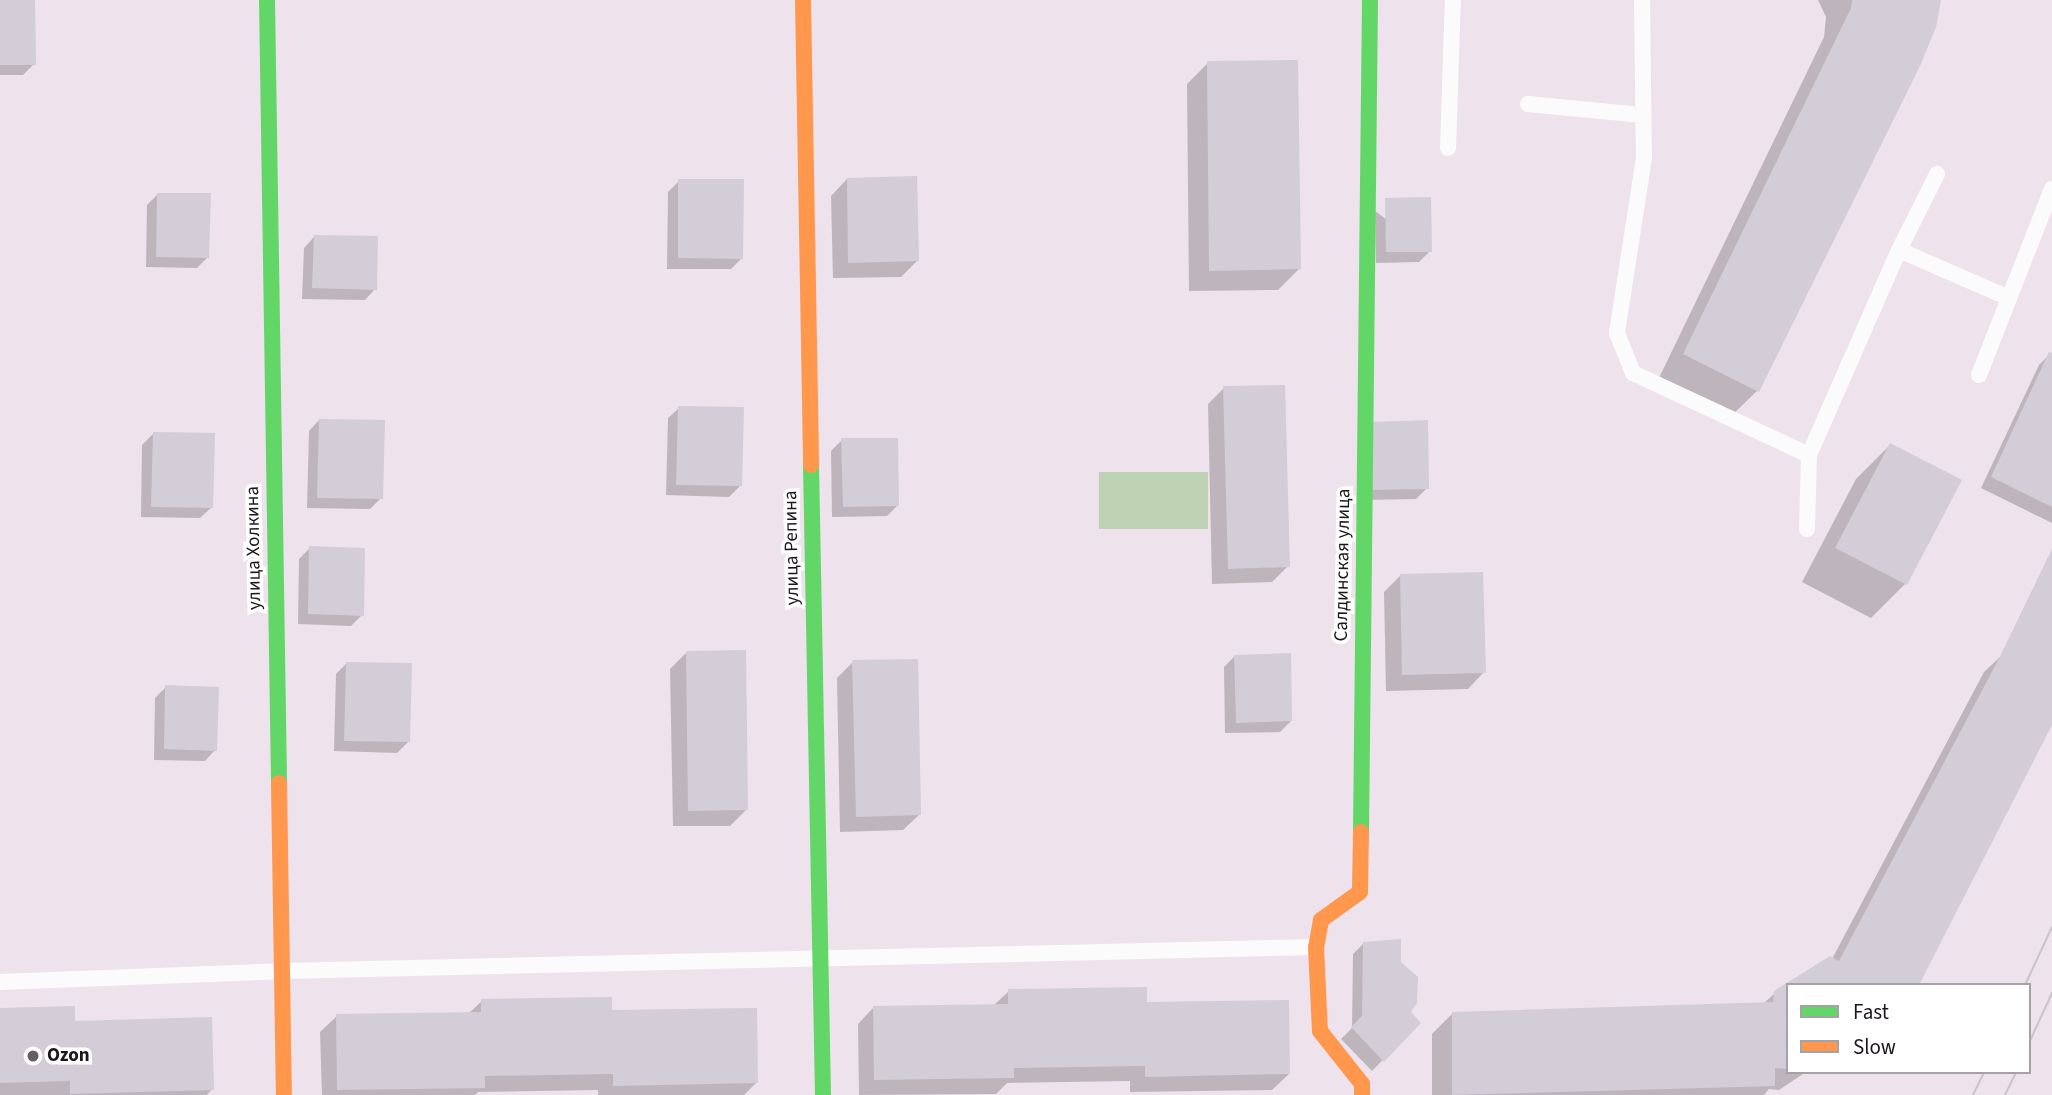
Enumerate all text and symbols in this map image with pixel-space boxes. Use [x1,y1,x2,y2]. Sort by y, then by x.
street label: улица Холкина [242,486,266,610]
street label: Салдинская улица [1330,488,1356,642]
street label: улица Репина [780,490,804,606]
legend [1786,983,2031,1074]
text: Fast [1853,997,1889,1027]
text: Slow [1853,1032,1896,1062]
place label: Ozon [47,1045,90,1067]
marker: Ozon [25,1048,41,1064]

